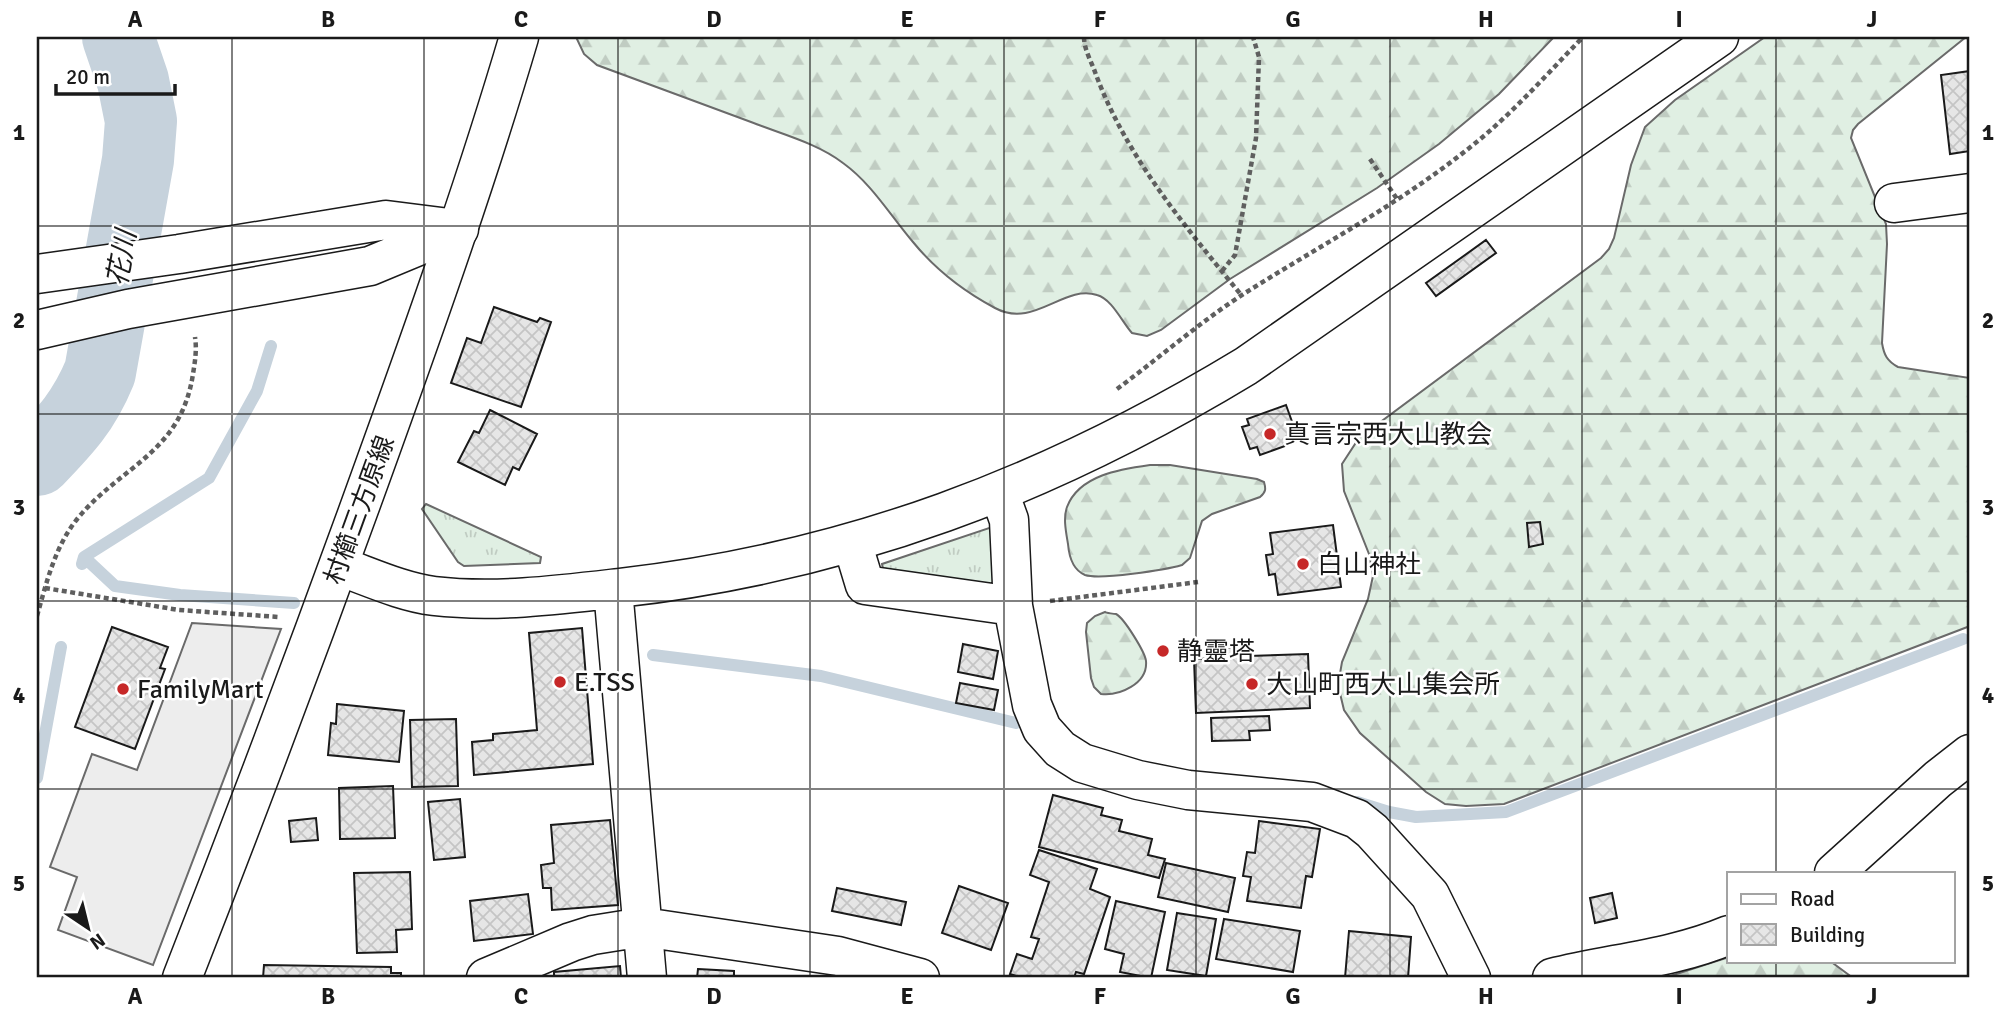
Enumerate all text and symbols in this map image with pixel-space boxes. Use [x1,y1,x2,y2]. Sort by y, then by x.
text: A [128,5,143,34]
text: B [321,5,335,34]
text: C [514,5,528,34]
text: D [706,5,722,34]
text: E [900,5,914,34]
text: F [1094,5,1106,34]
text: G [1285,5,1301,34]
text: H [1478,5,1494,34]
text: I [1675,5,1683,34]
text: J [1867,5,1877,34]
scale bar [56,52,175,96]
text: 20 m [66,64,110,90]
text: 1 [13,118,25,147]
text: 1 [1982,118,1994,147]
water label: 花川 [100,225,144,289]
text: 2 [13,306,25,335]
text: 2 [1982,306,1994,335]
place label: 真言宗西大山教会 [1284,419,1492,451]
marker: 真言宗西大山教会 [1262,426,1278,442]
street label: 村櫛三方原線 [318,432,402,589]
text: 3 [13,493,25,522]
text: 3 [1982,493,1994,522]
place label: 白山神社 [1317,549,1421,581]
marker: 白山神社 [1295,556,1311,572]
place label: 静靈塔 [1177,636,1255,668]
marker: 静靈塔 [1155,643,1171,659]
place label: E.TSS [574,667,635,699]
place label: 大山町西大山集会所 [1266,669,1500,701]
place label: FamilyMart [137,674,264,706]
marker: E.TSS [552,674,568,690]
marker: 大山町西大山集会所 [1244,676,1260,692]
text: 4 [13,681,25,710]
marker: FamilyMart [115,681,131,697]
text: 4 [1982,681,1994,710]
text: 5 [13,869,25,898]
text: 5 [1982,869,1994,898]
legend [1727,872,1954,962]
text: Road [1790,886,1835,912]
north arrow [52,892,122,962]
text: Building [1790,922,1865,948]
text: N [85,927,109,955]
text: A [128,982,143,1011]
text: B [321,982,335,1011]
text: C [514,982,528,1011]
text: D [706,982,722,1011]
text: E [900,982,914,1011]
text: F [1094,982,1106,1011]
text: G [1285,982,1301,1011]
text: H [1478,982,1494,1011]
text: I [1675,982,1683,1011]
text: J [1867,982,1877,1011]

